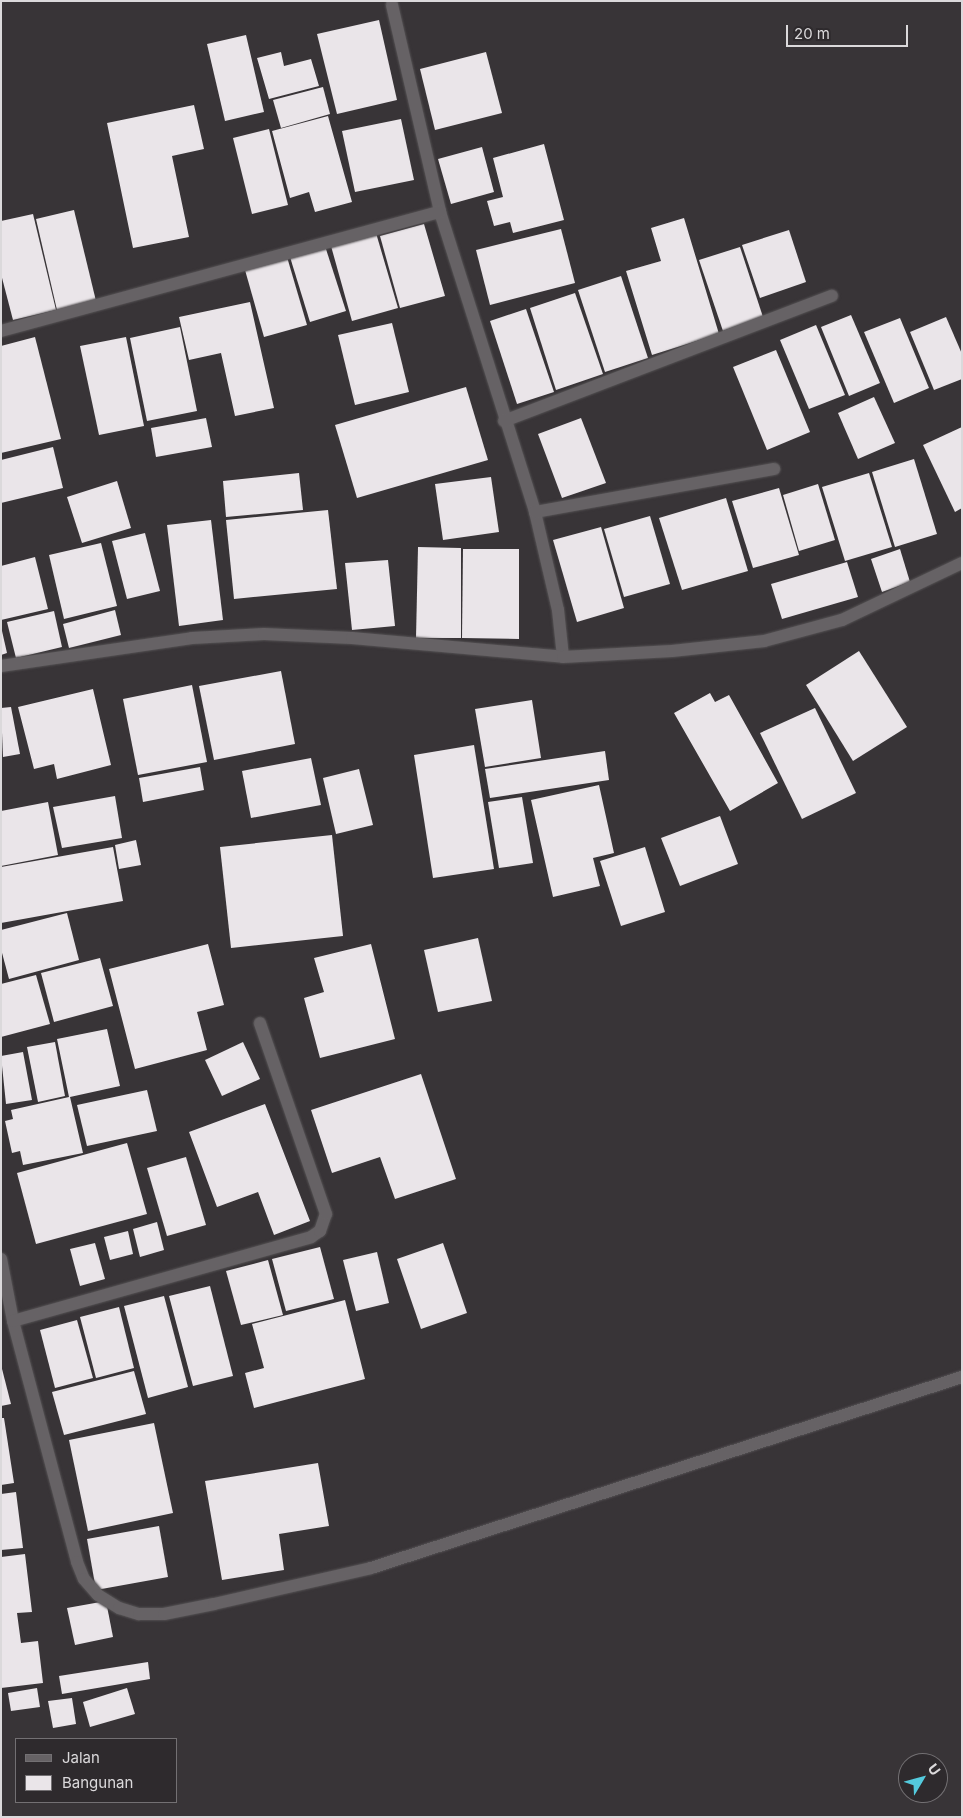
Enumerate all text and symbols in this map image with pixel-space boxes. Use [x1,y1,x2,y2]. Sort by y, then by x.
scale bar [788,15,910,47]
text: 20 m [794,24,830,43]
legend [15,1738,178,1803]
text: Jalan [62,1748,100,1767]
north arrow [898,1753,948,1803]
text: U [925,1760,944,1778]
text: Bangunan [62,1773,133,1792]

